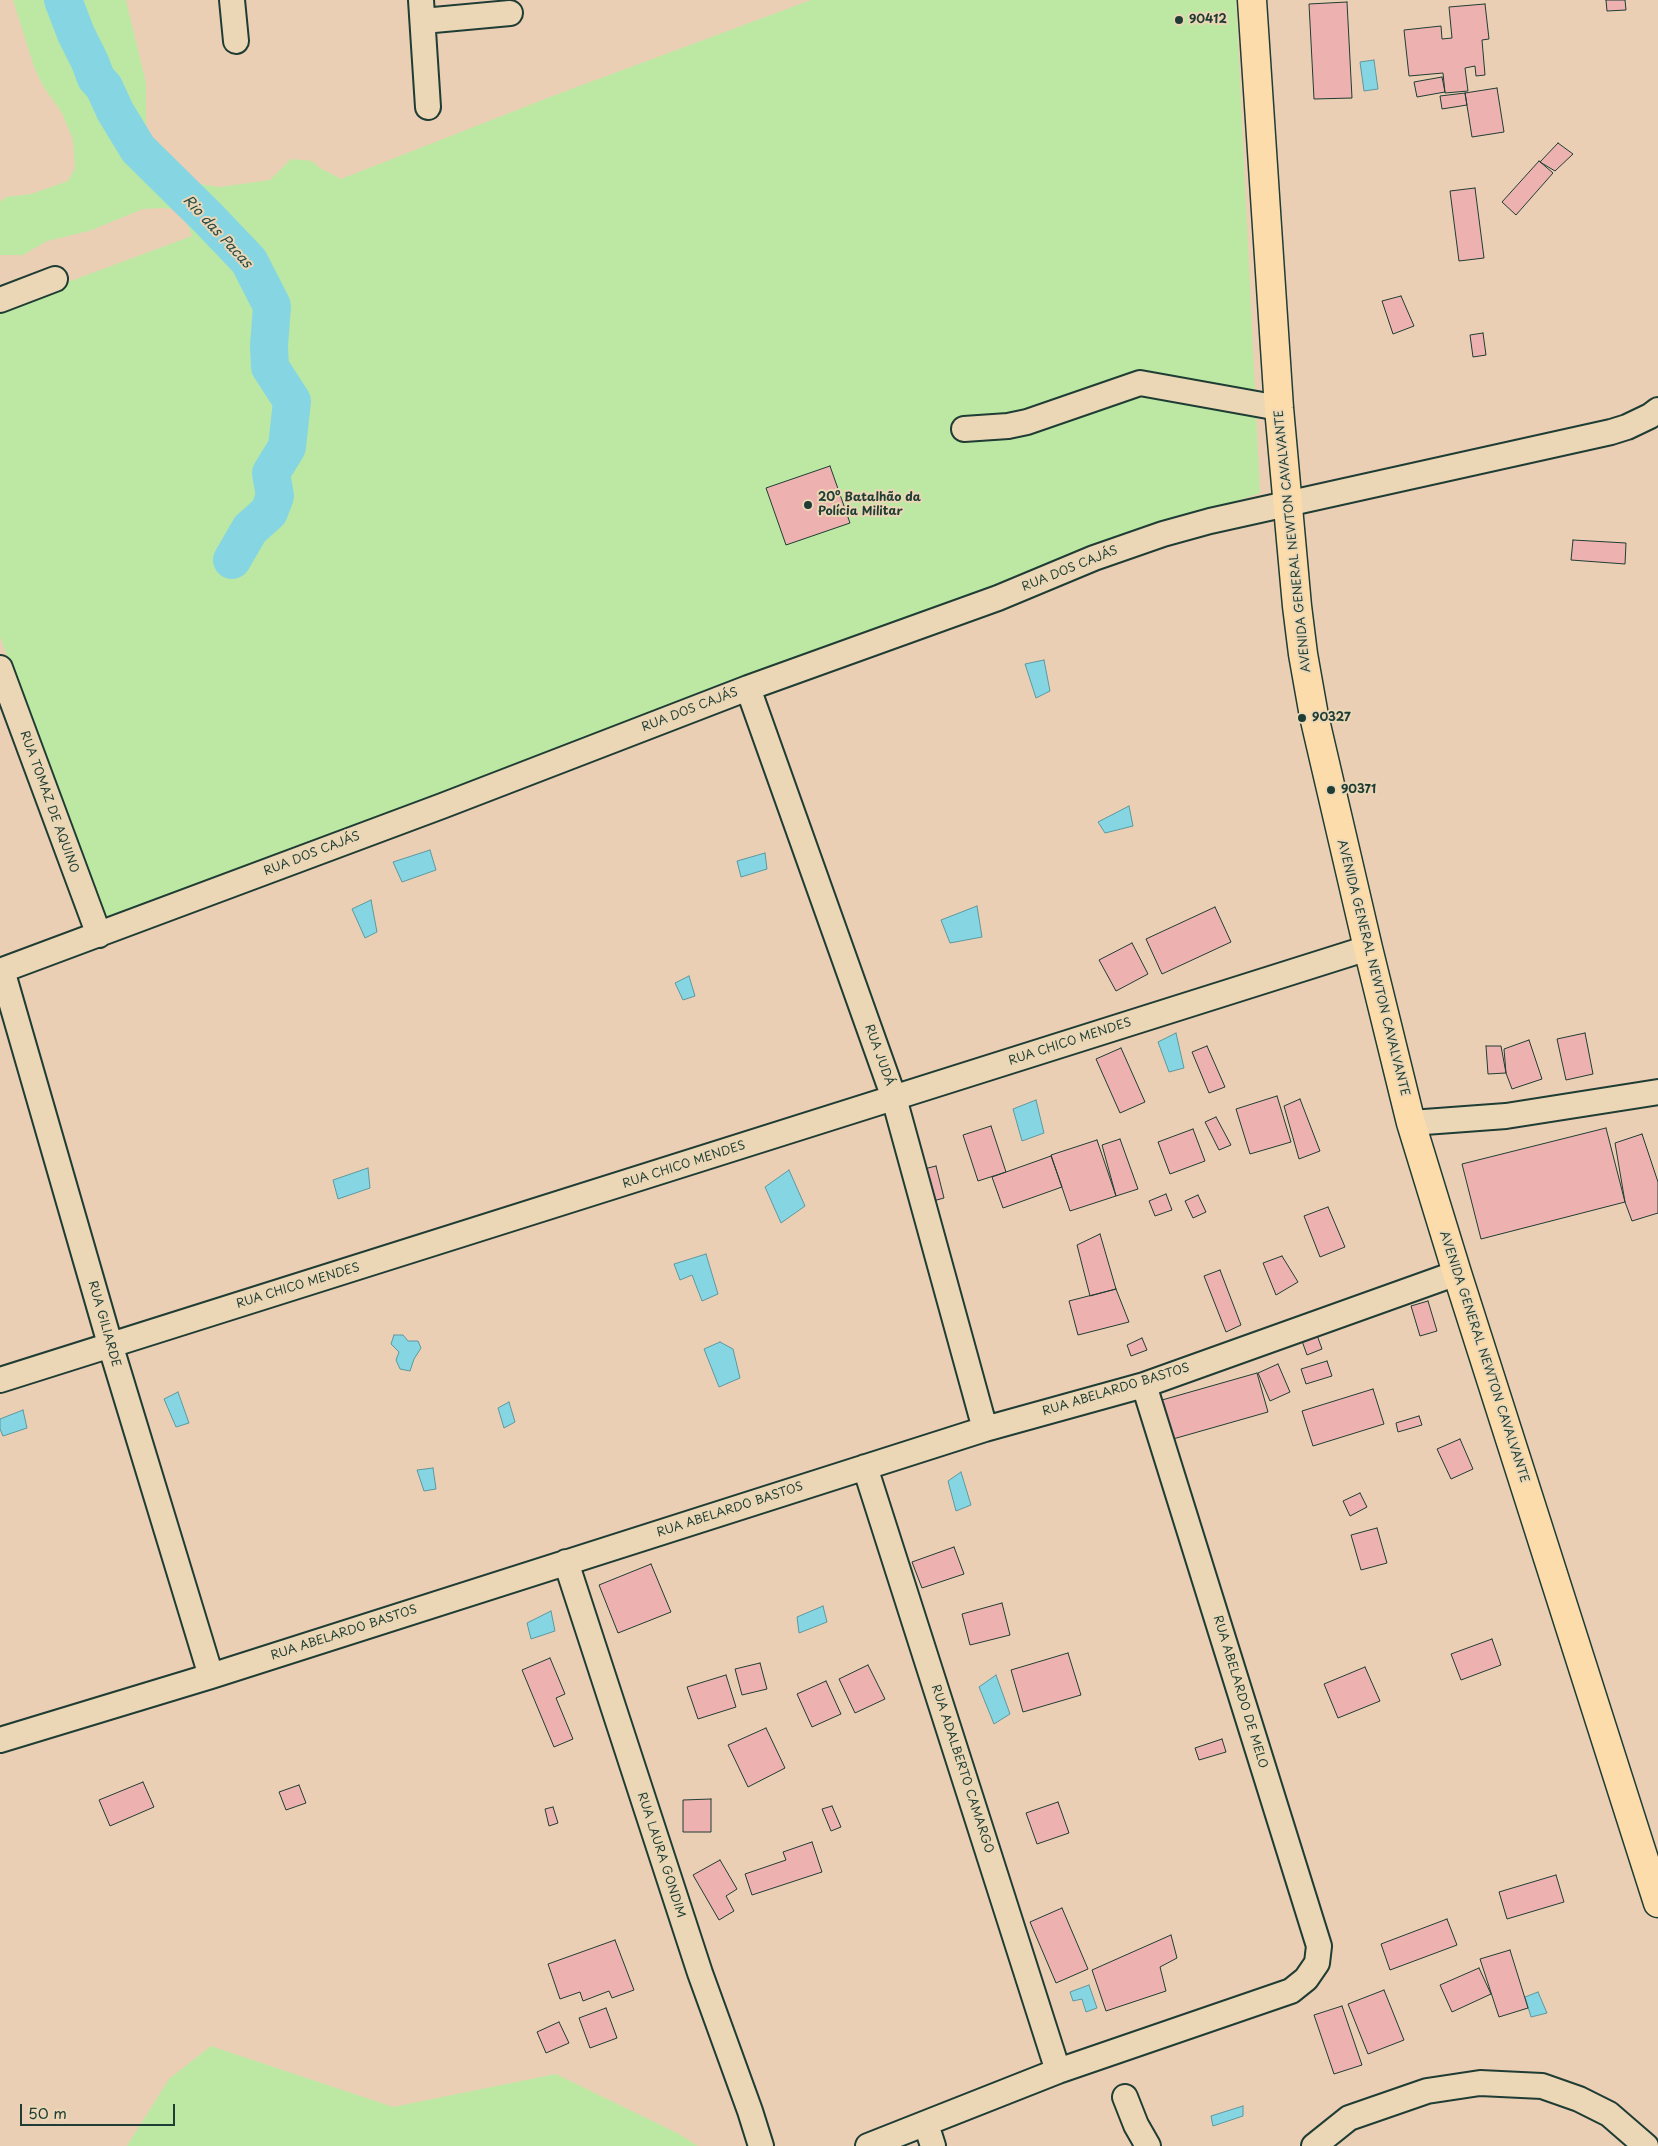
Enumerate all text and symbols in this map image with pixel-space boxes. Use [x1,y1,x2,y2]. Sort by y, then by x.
place label: 90412 [1189,13,1227,27]
marker: 90412 [1173,14,1185,26]
water label: Rio das Pacas [179,192,255,272]
street label: AVENIDA GENERAL NEWTON CAVALVANTE [1272,409,1314,673]
place label: 20º Batalhão da Polícia Militar [818,491,921,519]
marker: 20º Batalhão da Polícia Militar [802,499,814,511]
street label: RUA DOS CAJÁS [1020,543,1120,595]
street label: RUA DOS CAJÁS [640,685,740,735]
place label: 90327 [1312,711,1351,725]
marker: 90327 [1296,712,1308,724]
street label: RUA TOMAZ DE AQUINO [17,729,81,875]
place label: 90371 [1341,783,1376,797]
marker: 90371 [1325,784,1337,796]
street label: RUA DOS CAJÁS [262,829,362,879]
street label: AVENIDA GENERAL NEWTON CAVALVANTE [1334,838,1412,1098]
street label: RUA CHICO MENDES [1007,1015,1133,1069]
street label: RUA JUDÁ [861,1022,897,1088]
street label: RUA CHICO MENDES [621,1138,747,1192]
street label: AVENIDA GENERAL NEWTON CAVALVANTE [1436,1229,1532,1485]
street label: RUA CHICO MENDES [235,1260,361,1312]
street label: RUA GILIARDE [85,1279,123,1369]
street label: RUA ABELARDO BASTOS [1041,1361,1191,1419]
street label: RUA ABELARDO BASTOS [655,1479,805,1541]
street label: RUA ABELARDO BASTOS [269,1602,419,1664]
street label: RUA ABELARDO DE MELO [1210,1614,1270,1770]
street label: RUA ADALBERTO CAMARGO [928,1683,996,1855]
street label: RUA LAURA GONDIM [634,1790,688,1920]
scale bar [22,2094,178,2126]
text: 50 m [28,2101,67,2124]

